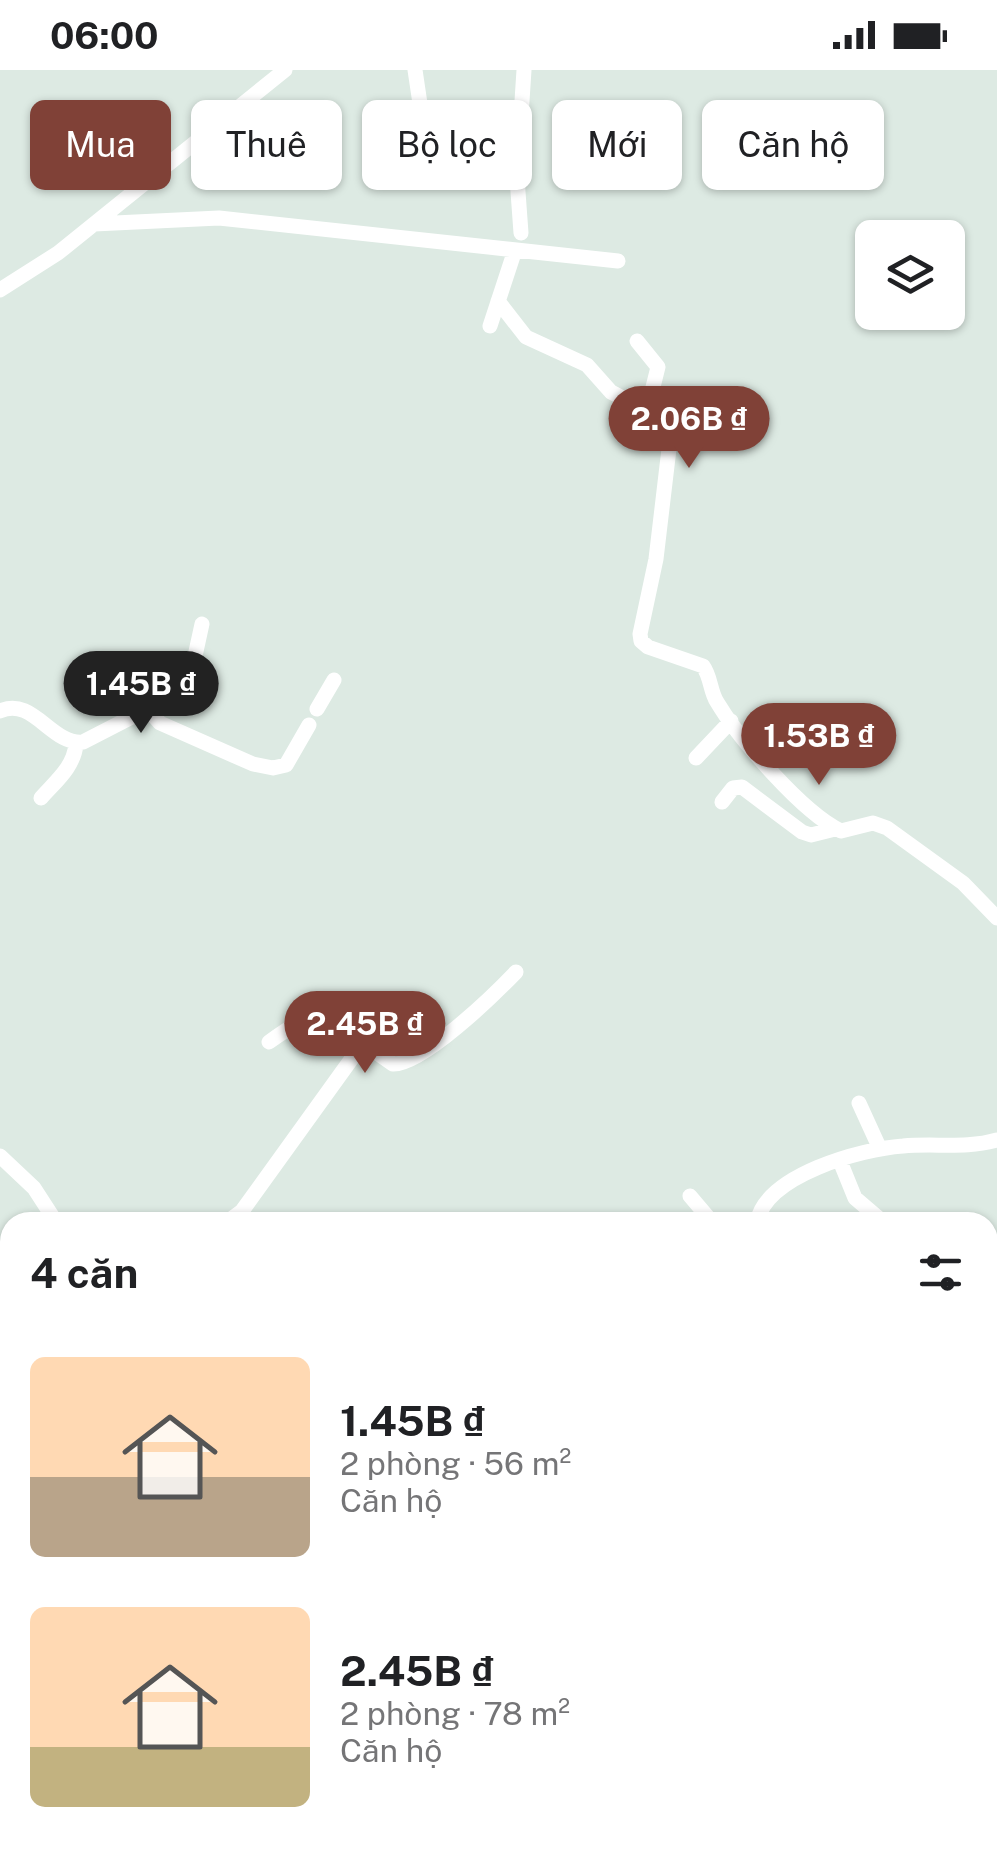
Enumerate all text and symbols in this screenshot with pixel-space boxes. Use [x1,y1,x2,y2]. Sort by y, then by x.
text: 06:00 [50,13,159,58]
chip: Mua [30,100,171,190]
chip: Thuê [191,100,342,190]
chip: Bộ lọc [362,100,532,190]
chip: Mới [552,100,682,190]
chip: Căn hộ [702,100,884,190]
map controls [855,220,965,330]
button: layers [855,220,965,330]
pin: 2.06B ₫ [597,386,781,471]
text: 2.06B ₫ [631,400,747,437]
pin: 1.45B ₫ [49,651,233,736]
text: 1.45B ₫ [86,665,196,702]
pin: 1.53B ₫ [727,703,911,788]
text: 1.53B ₫ [763,717,875,754]
pin: 2.45B ₫ [273,991,457,1076]
text: 2.45B ₫ [306,1005,424,1042]
icon: filters [913,1245,968,1300]
text: 4 căn [30,1248,138,1297]
text: 1.45B ₫ [340,1396,485,1445]
icon: home [110,1397,230,1517]
text: 2 phòng · 56 m² [340,1445,571,1482]
text: Căn hộ [340,1482,442,1519]
text: 2.45B ₫ [340,1646,494,1695]
icon: home [110,1647,230,1767]
text: 2 phòng · 78 m² [340,1695,570,1732]
text: Căn hộ [340,1732,442,1769]

